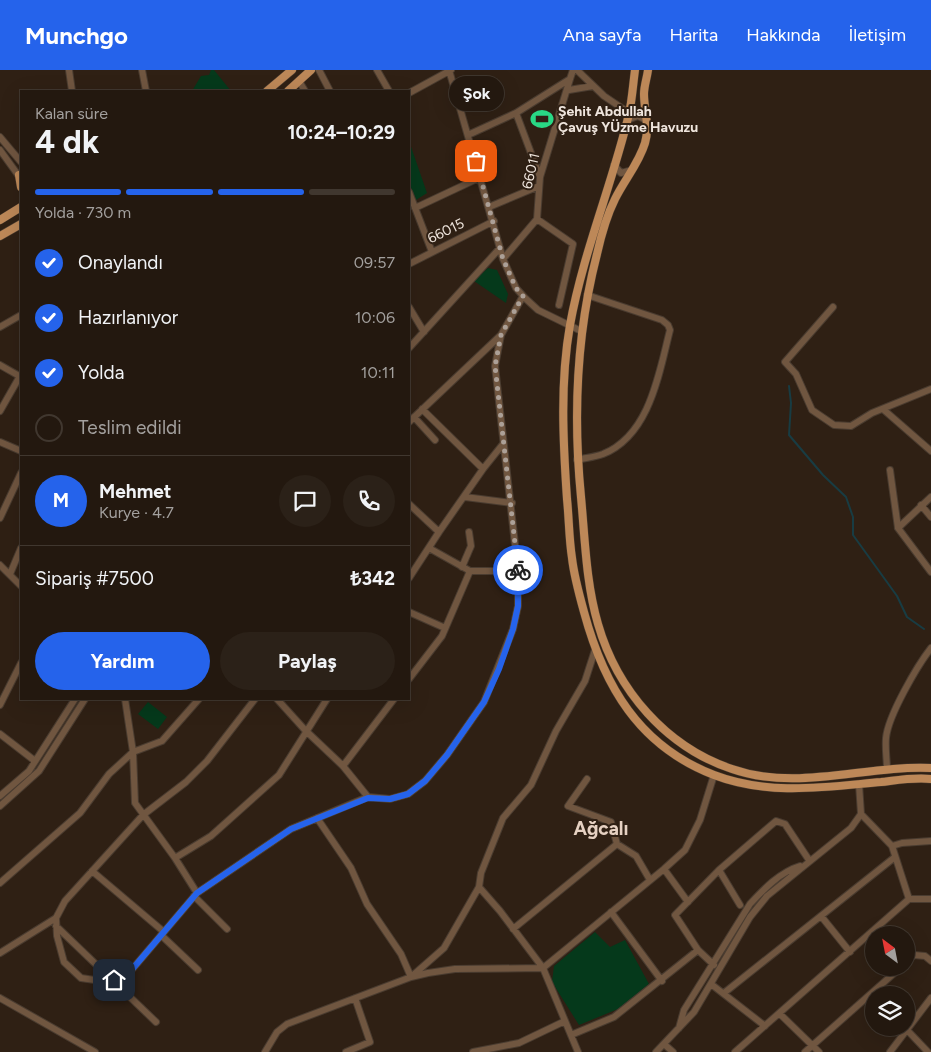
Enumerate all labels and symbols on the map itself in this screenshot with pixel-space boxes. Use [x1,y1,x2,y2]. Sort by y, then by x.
callout: Şok [448,76,504,111]
place label: Şehit Abdullah Çavuş YÜzme Havuzu [558,103,698,136]
sports icon: Şehit Abdullah Çavuş YÜzme Havuzu [529,106,555,132]
pin [455,140,497,182]
street label: 66011 [519,151,543,191]
street label: 66015 [425,215,467,247]
courier [493,545,543,595]
district label: Ağcalı [574,817,628,840]
north arrow [865,926,915,976]
pin [93,959,135,1001]

